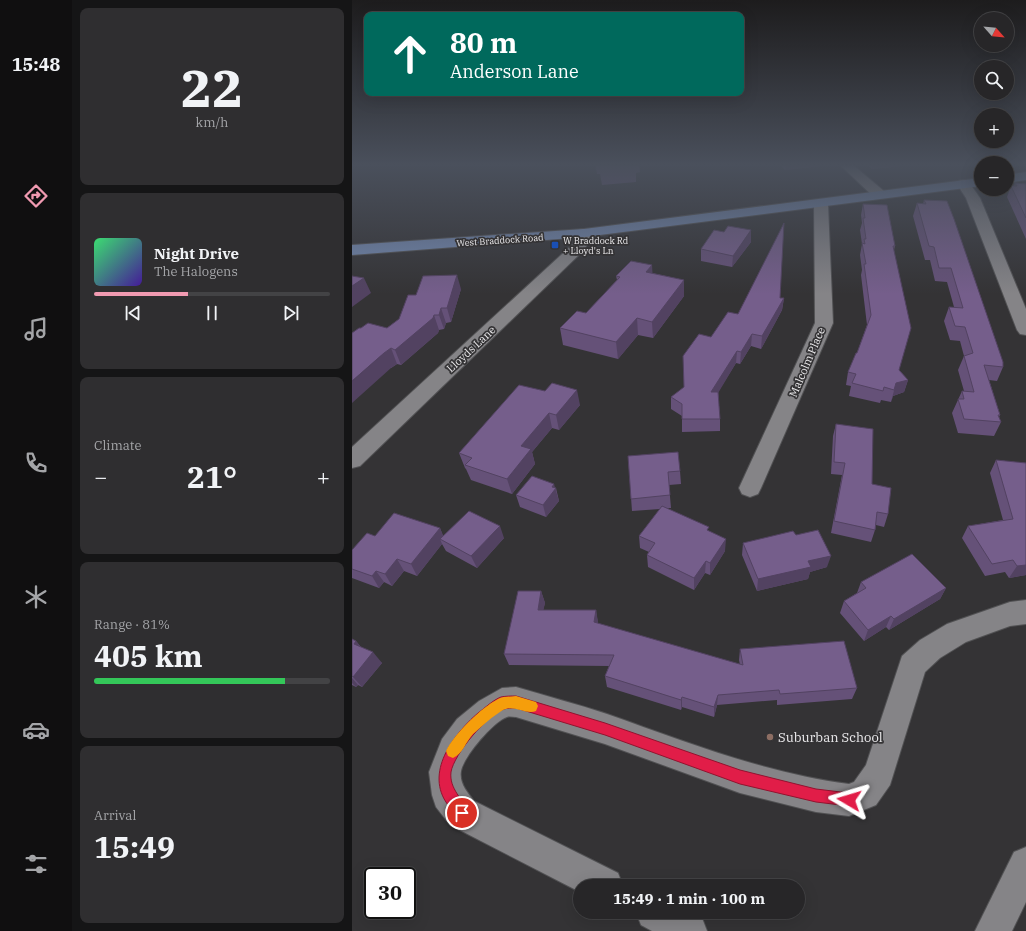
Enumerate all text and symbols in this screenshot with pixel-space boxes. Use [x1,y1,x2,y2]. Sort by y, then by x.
north arrow [974,12,1014,52]
map controls [974,12,1014,196]
text: 80 m [450,24,517,61]
icon: ahead [384,28,436,80]
text: 15:48 [12,53,60,76]
text: 22 [181,54,243,121]
text: Anderson Lane [450,60,579,83]
button: search [974,60,1014,100]
button: + [974,108,1014,148]
text: km/h [196,114,228,131]
button: − [974,156,1014,196]
icon: directions [22,182,50,210]
street label: West Braddock Road [456,231,544,249]
place label: W Braddock Rd + Lloyd's Ln [563,235,629,256]
marker: W Braddock Rd + Lloyd's Ln [550,240,560,250]
text: Night Drive [154,244,239,263]
text: The Halogens [154,263,238,280]
icon: previous [122,302,144,324]
icon: pause [201,302,223,324]
icon: next [280,302,302,324]
icon: music [22,315,50,343]
street label: Lloyds Lane [444,323,498,375]
street label: Malcolm Place [786,325,828,399]
text: Climate [94,437,141,454]
icon: phone [22,449,50,477]
text: 21° [187,457,237,496]
text: − [94,462,107,491]
text: + [317,462,330,491]
icon: climate [22,583,50,611]
text: Range · 81% [94,616,170,633]
text: 405 km [94,636,203,675]
icon: car [22,716,50,744]
place label: Suburban School [778,729,883,746]
marker: Suburban School [765,732,775,742]
position arrow [828,779,870,821]
pin [445,796,479,830]
icon: arrive [451,802,473,824]
text: Arrival [94,807,136,824]
text: 15:49 [94,827,175,866]
icon: filters [22,850,50,878]
speed limit sign: 30 [364,867,416,919]
text: 15:49 · 1 min · 100 m [613,889,765,908]

